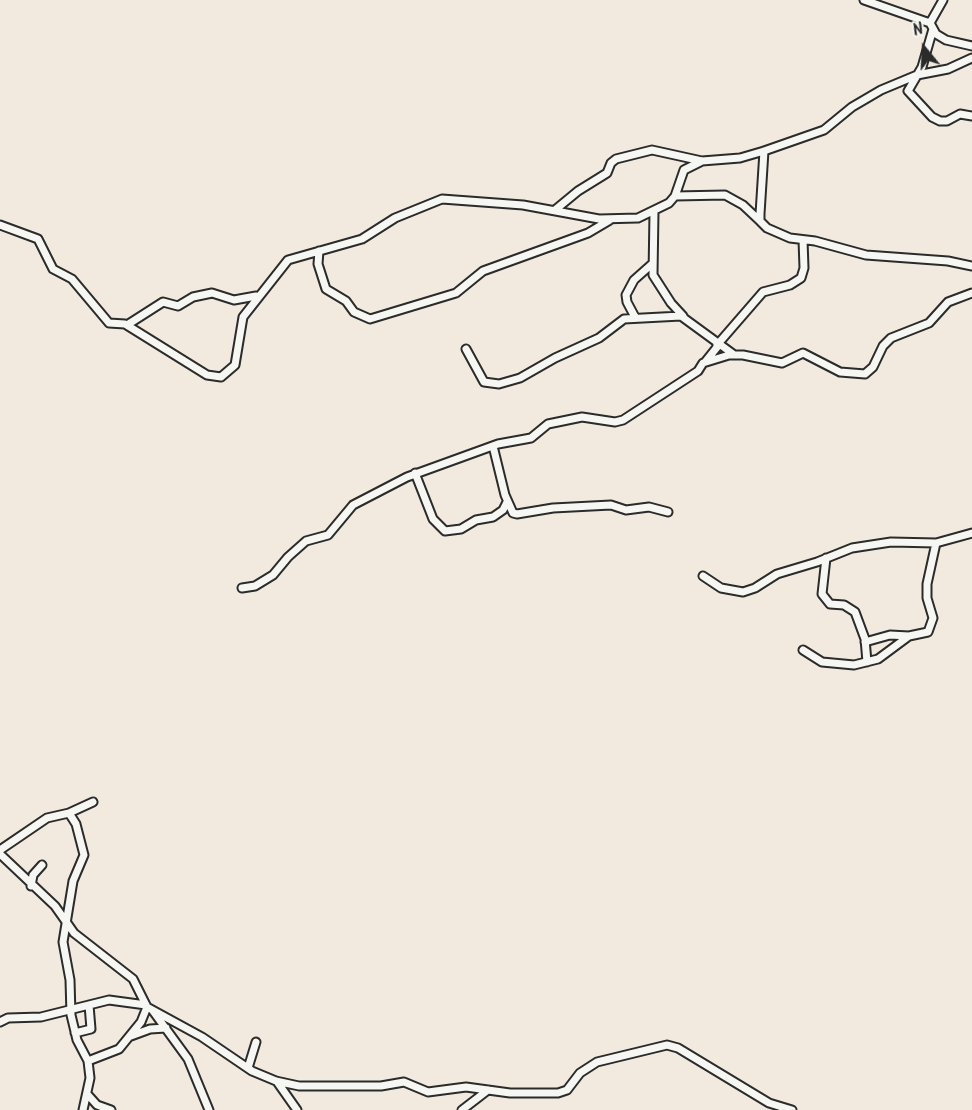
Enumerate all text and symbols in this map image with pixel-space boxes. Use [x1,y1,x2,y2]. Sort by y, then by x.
text: N [910,17,927,44]
north arrow [894,18,954,78]

